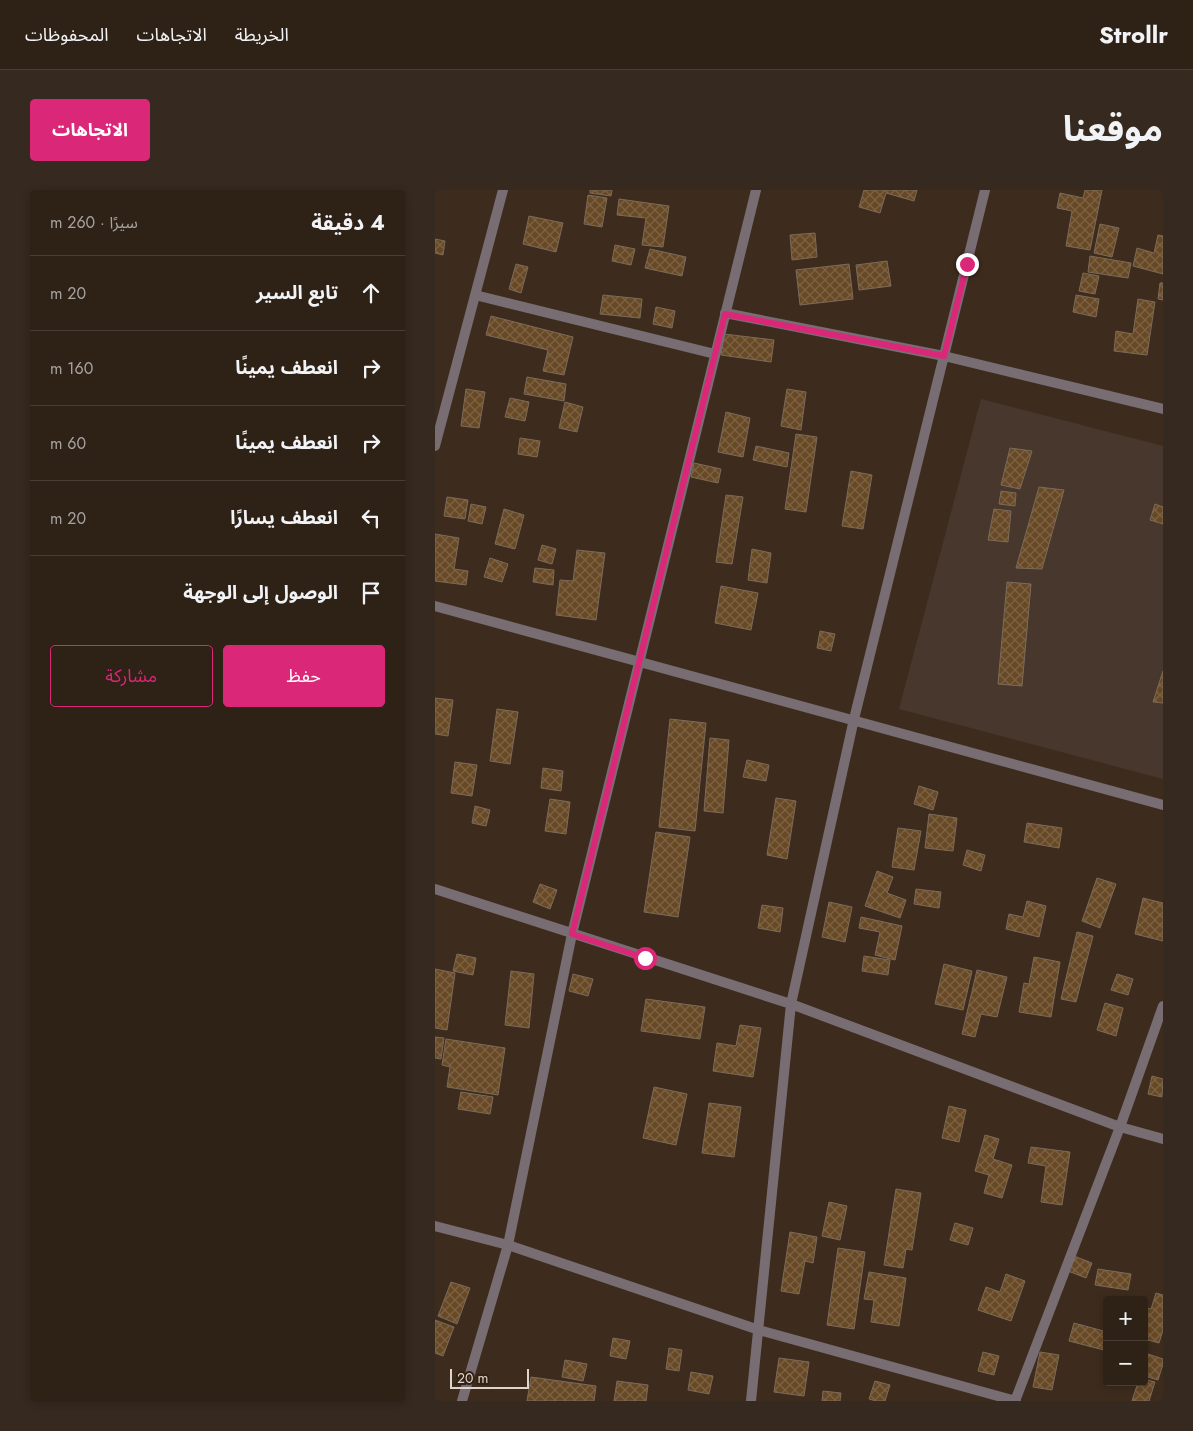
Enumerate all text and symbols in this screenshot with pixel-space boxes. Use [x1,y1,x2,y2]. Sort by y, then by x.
text: Strollr [1099,17,1168,52]
text: المحفوظات [25,22,109,48]
text: الاتجاهات [137,22,207,48]
text: الخريطة [235,22,289,48]
button: الاتجاهات [30,99,150,161]
text: موقعنا [1063,104,1163,154]
text: 4 دقيقة [311,208,385,238]
text: سيرًا · 260 m [50,211,138,234]
route end [956,253,979,276]
text: تابع السير [256,279,338,306]
icon: ahead [357,279,385,307]
text: 20 m [50,282,86,305]
text: انعطف يمينًا [235,354,338,381]
icon: right [357,354,385,382]
text: 160 m [50,357,93,380]
text: انعطف يمينًا [235,429,338,456]
icon: right [357,429,385,457]
text: 60 m [50,432,86,455]
text: انعطف يسارًا [230,504,338,531]
icon: left [357,504,385,532]
text: 20 m [50,507,86,530]
text: الوصول إلى الوجهة [183,579,338,606]
icon: arrive [357,579,385,607]
button: مشاركة [50,645,213,707]
button: حفظ [223,645,385,707]
route start [634,947,657,970]
map controls [1103,1296,1148,1386]
button: + [1103,1296,1148,1341]
button: − [1103,1341,1148,1386]
scale bar [450,1366,529,1389]
text: 20 m [457,1368,489,1388]

